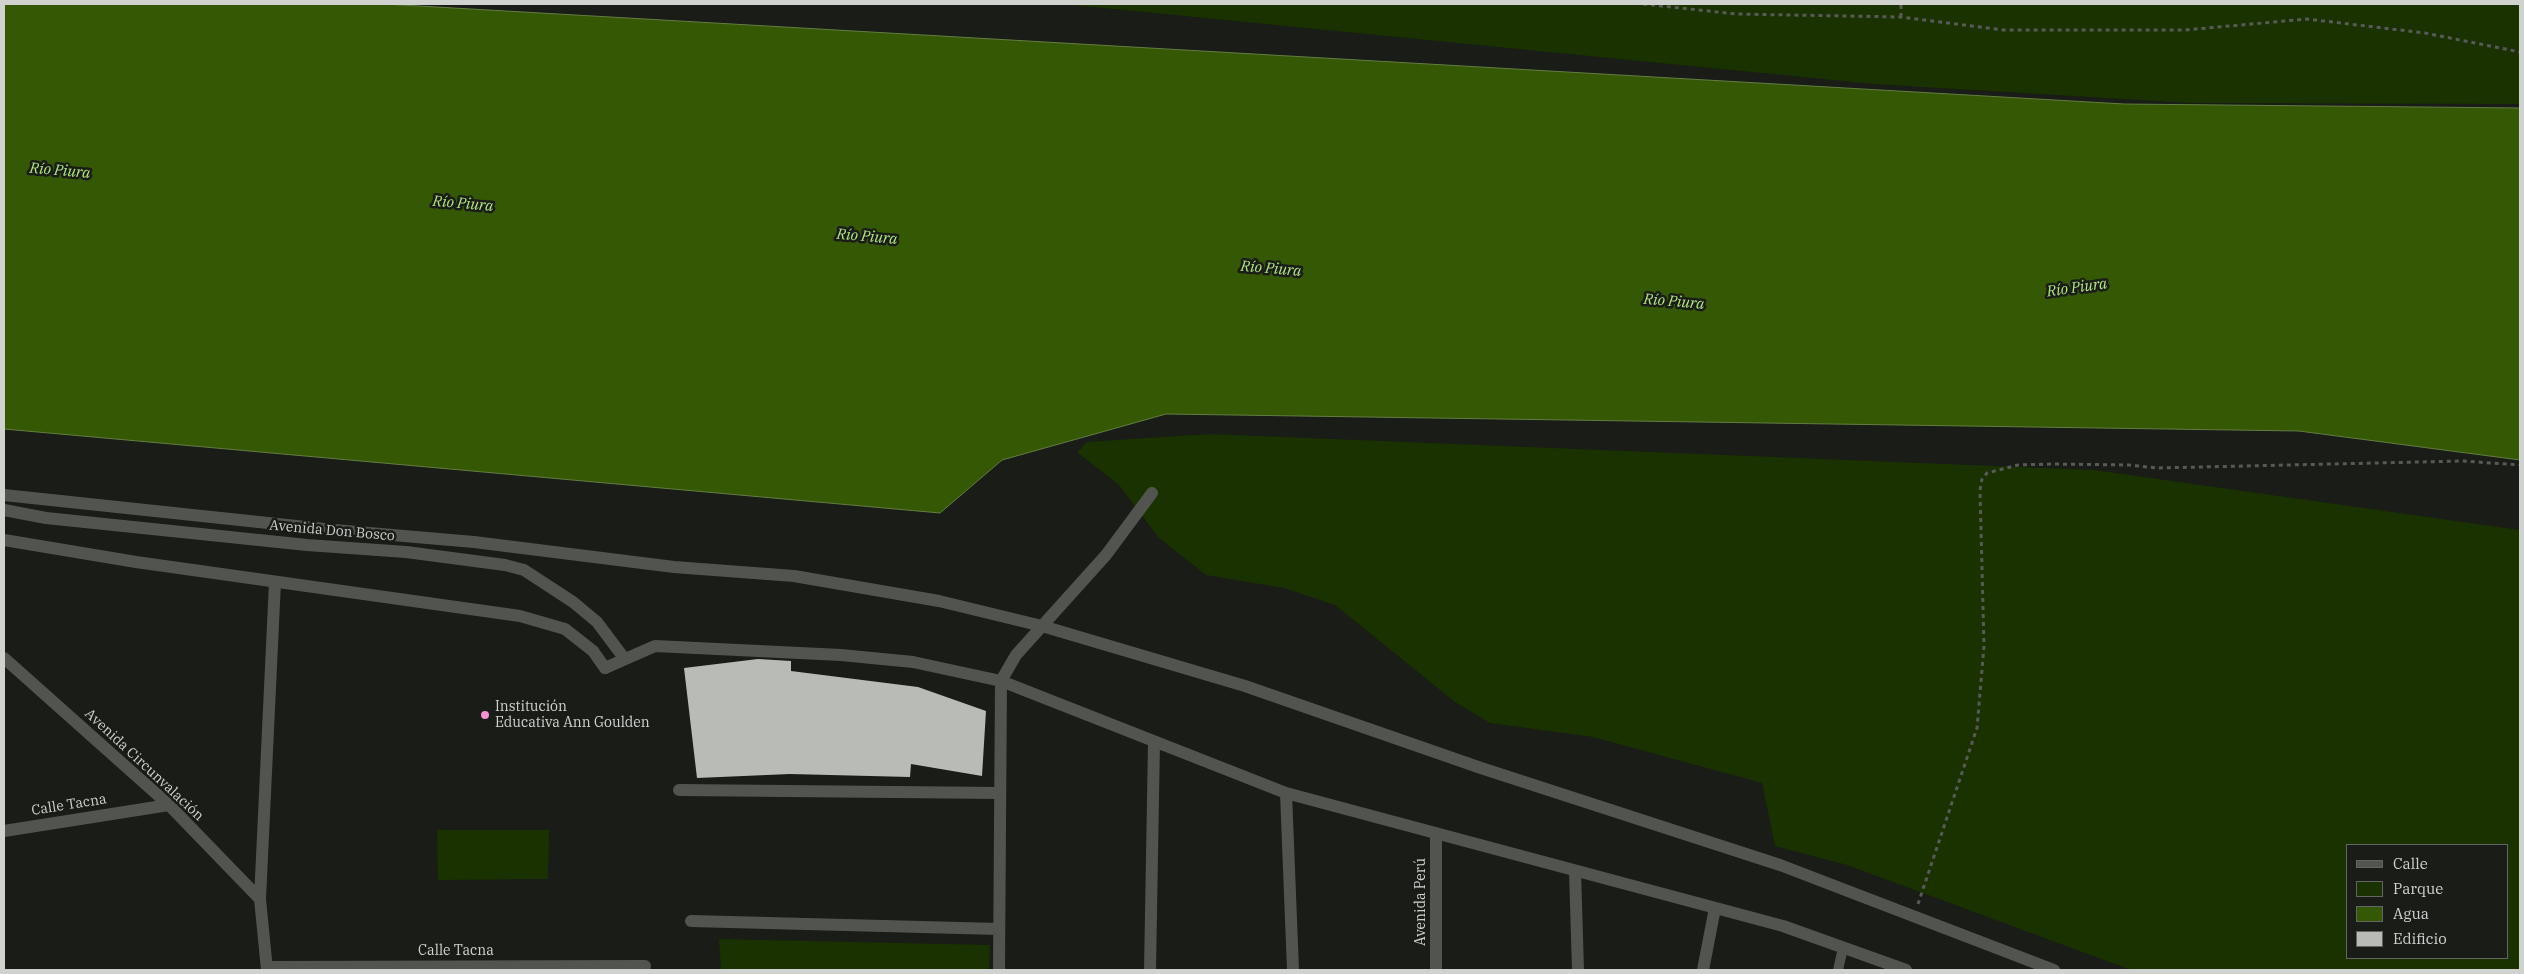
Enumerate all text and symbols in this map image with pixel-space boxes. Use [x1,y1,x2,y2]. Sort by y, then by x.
water label: Río Piura [29,159,91,183]
water label: Río Piura [432,192,494,216]
water label: Río Piura [836,225,898,249]
water label: Río Piura [1240,257,1302,281]
water label: Río Piura [2046,275,2108,301]
water label: Río Piura [1643,290,1705,314]
street label: Avenida Don Bosco [269,517,395,545]
place label: Institución Educativa Ann Goulden [495,699,650,732]
street label: Avenida Circunvalación [81,706,207,824]
marker: Institución Educativa Ann Goulden [479,709,491,721]
street label: Calle Tacna [30,791,108,819]
legend [2346,844,2509,959]
text: Calle [2393,854,2428,873]
street label: Avenida Perú [1413,858,1429,946]
text: Parque [2393,879,2443,898]
text: Agua [2393,904,2429,923]
text: Edificio [2393,929,2447,948]
street label: Calle Tacna [418,943,494,959]

